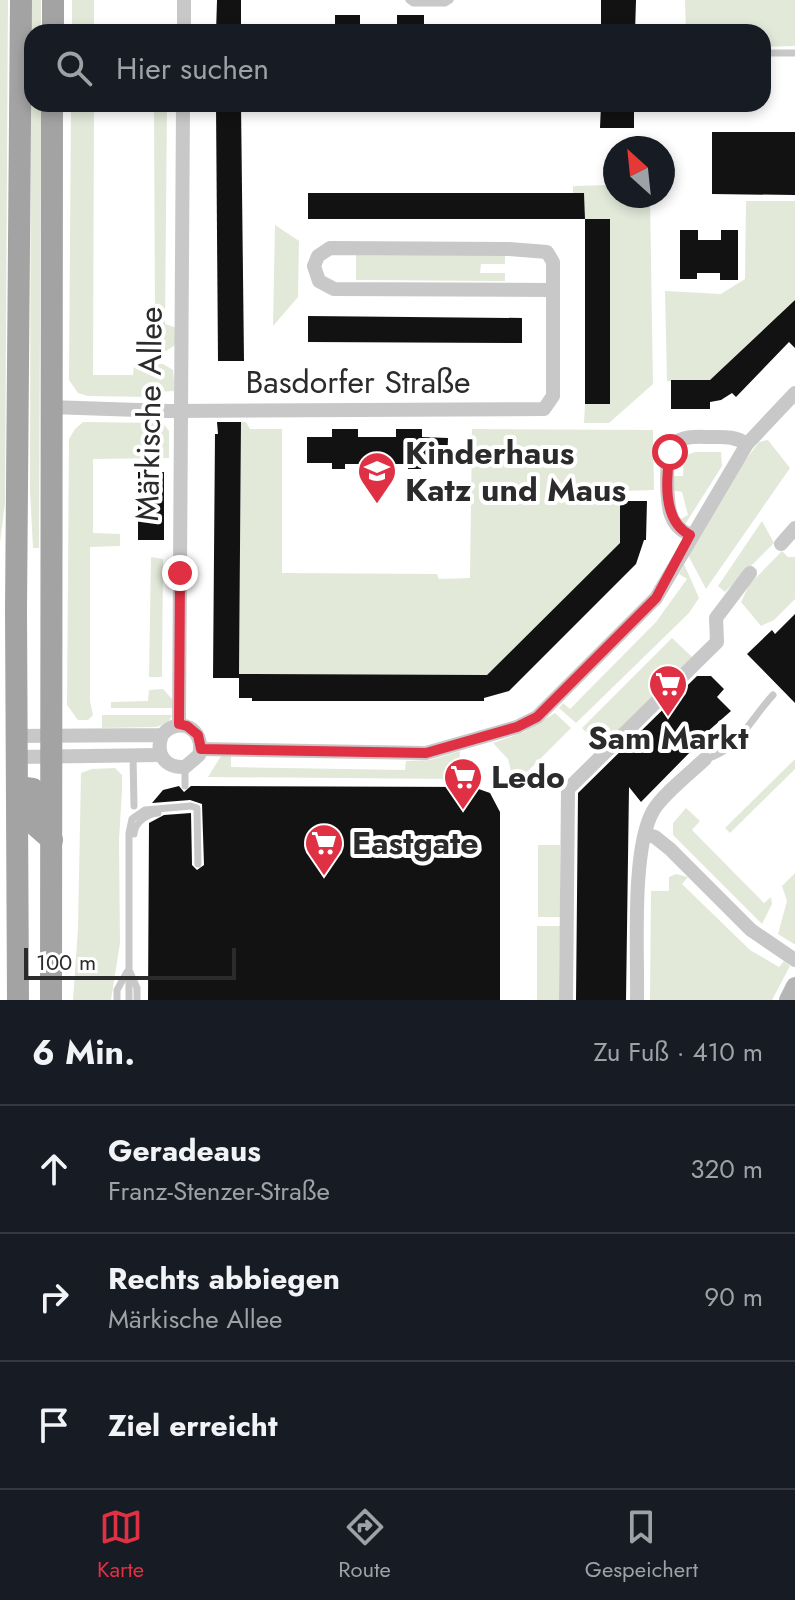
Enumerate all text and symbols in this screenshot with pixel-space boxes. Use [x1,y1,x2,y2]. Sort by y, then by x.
search box [24,24,771,112]
icon: search [52,46,96,90]
text: Hier suchen [116,47,269,90]
north arrow [603,136,675,208]
street label: Märkische Allee [124,306,174,522]
street label: Basdorfer Straße [245,359,471,405]
place label: Kinderhaus Katz und Maus [405,430,626,513]
route start [652,434,688,470]
school or university icon: Kinderhaus Katz und Maus [356,450,398,505]
route end [162,555,198,591]
supermarket icon: Sam Markt [647,663,689,718]
place label: Sam Markt [588,715,749,761]
place label: Ledo [491,754,565,800]
supermarket icon: Ledo [442,756,484,811]
place label: Eastgate [352,820,479,866]
supermarket icon: Eastgate [303,822,345,877]
scale bar [24,944,236,980]
text: 100 m [36,946,96,978]
text: 6 Min. [32,1028,135,1077]
text: Zu Fuß · 410 m [593,1033,763,1071]
text: Geradeaus [108,1129,261,1172]
icon: ahead [32,1147,76,1191]
text: 320 m [690,1150,763,1188]
text: Franz-Stenzer-Straße [108,1172,330,1210]
text: Rechts abbiegen [108,1257,340,1300]
icon: right [32,1275,76,1319]
text: 90 m [704,1278,763,1316]
text: Märkische Allee [108,1300,282,1338]
icon: arrive [32,1403,76,1447]
text: Ziel erreicht [108,1404,277,1447]
tab: Karte [97,1505,144,1585]
tab: Route [338,1505,391,1585]
tab: Gespeichert [585,1505,698,1585]

